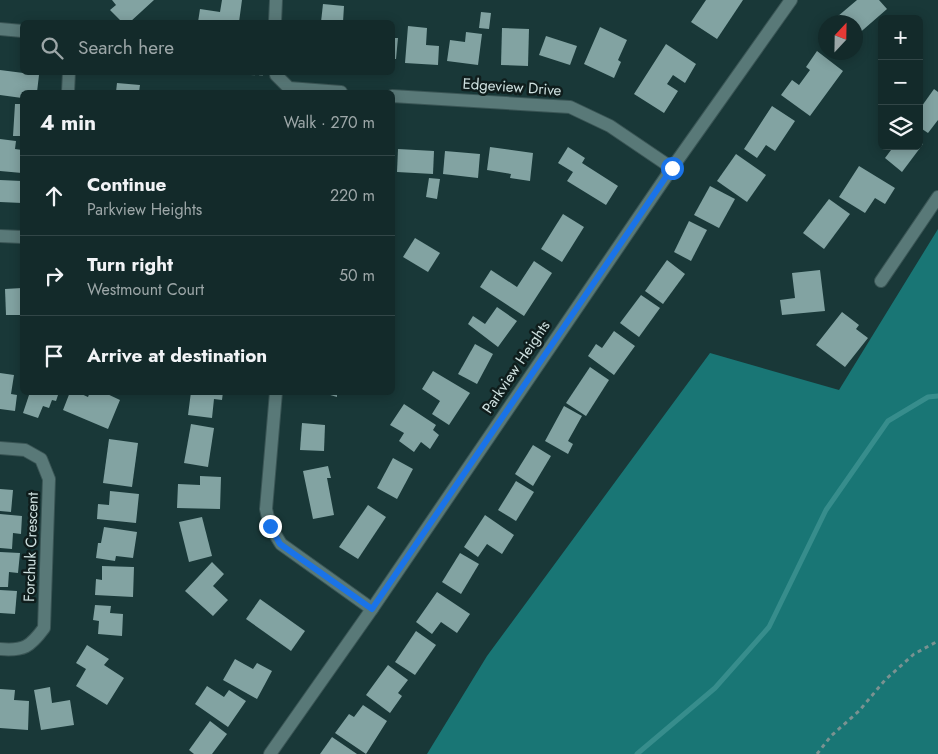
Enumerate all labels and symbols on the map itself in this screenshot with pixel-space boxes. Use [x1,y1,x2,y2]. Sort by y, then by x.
north arrow [818,15,863,60]
street label: Edgeview Drive [462,73,562,101]
route start [661,157,684,180]
street label: Parkview Heights [477,316,555,418]
street label: Forchuk Crescent [18,491,44,602]
route end [259,515,282,538]

